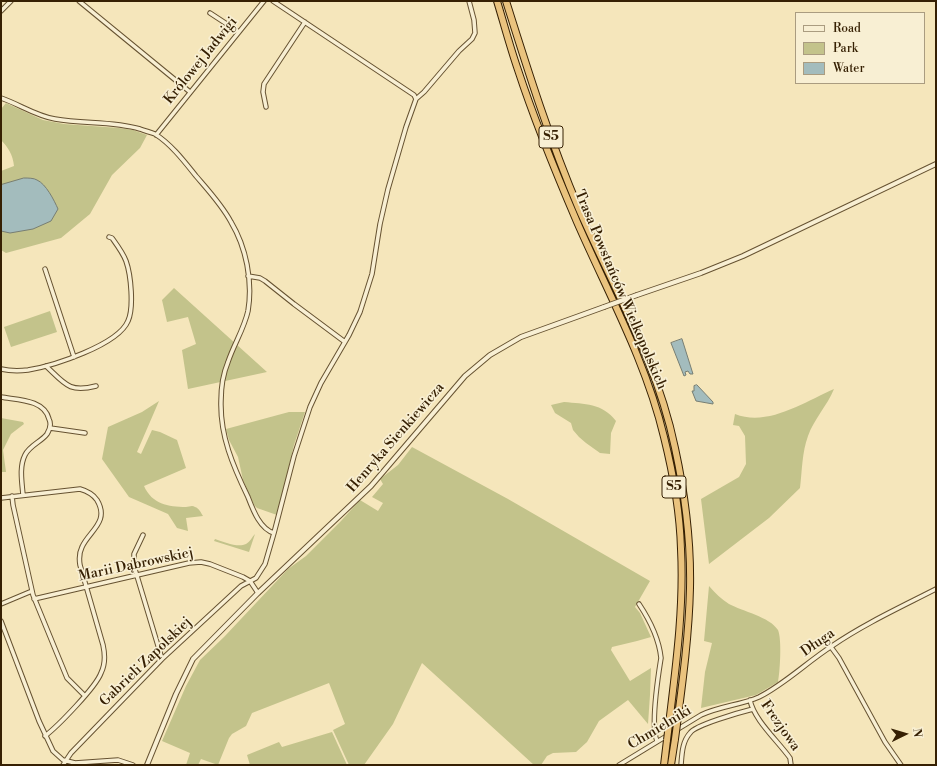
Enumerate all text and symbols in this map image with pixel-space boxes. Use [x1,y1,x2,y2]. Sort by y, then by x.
legend [795,12,925,84]
street label: Królowej Jadwigi [161,14,241,108]
text: Road [833,21,861,36]
text: Park [833,41,858,56]
text: Water [833,61,865,76]
road number: S5 [539,126,563,148]
street label: Trasa Powstańców Wielkopolskich [570,188,670,392]
street label: Henryka Sienkiewicza [344,380,448,496]
road number: S5 [662,476,686,498]
street label: Marii Dąbrowskiej [77,545,195,585]
street label: Gabrieli Zapolskiej [97,614,195,710]
street label: Długa [798,625,838,661]
street label: Frezjowa [757,697,803,755]
street label: Chmielniki [625,703,695,753]
north arrow [885,714,925,754]
text: N [910,728,924,738]

